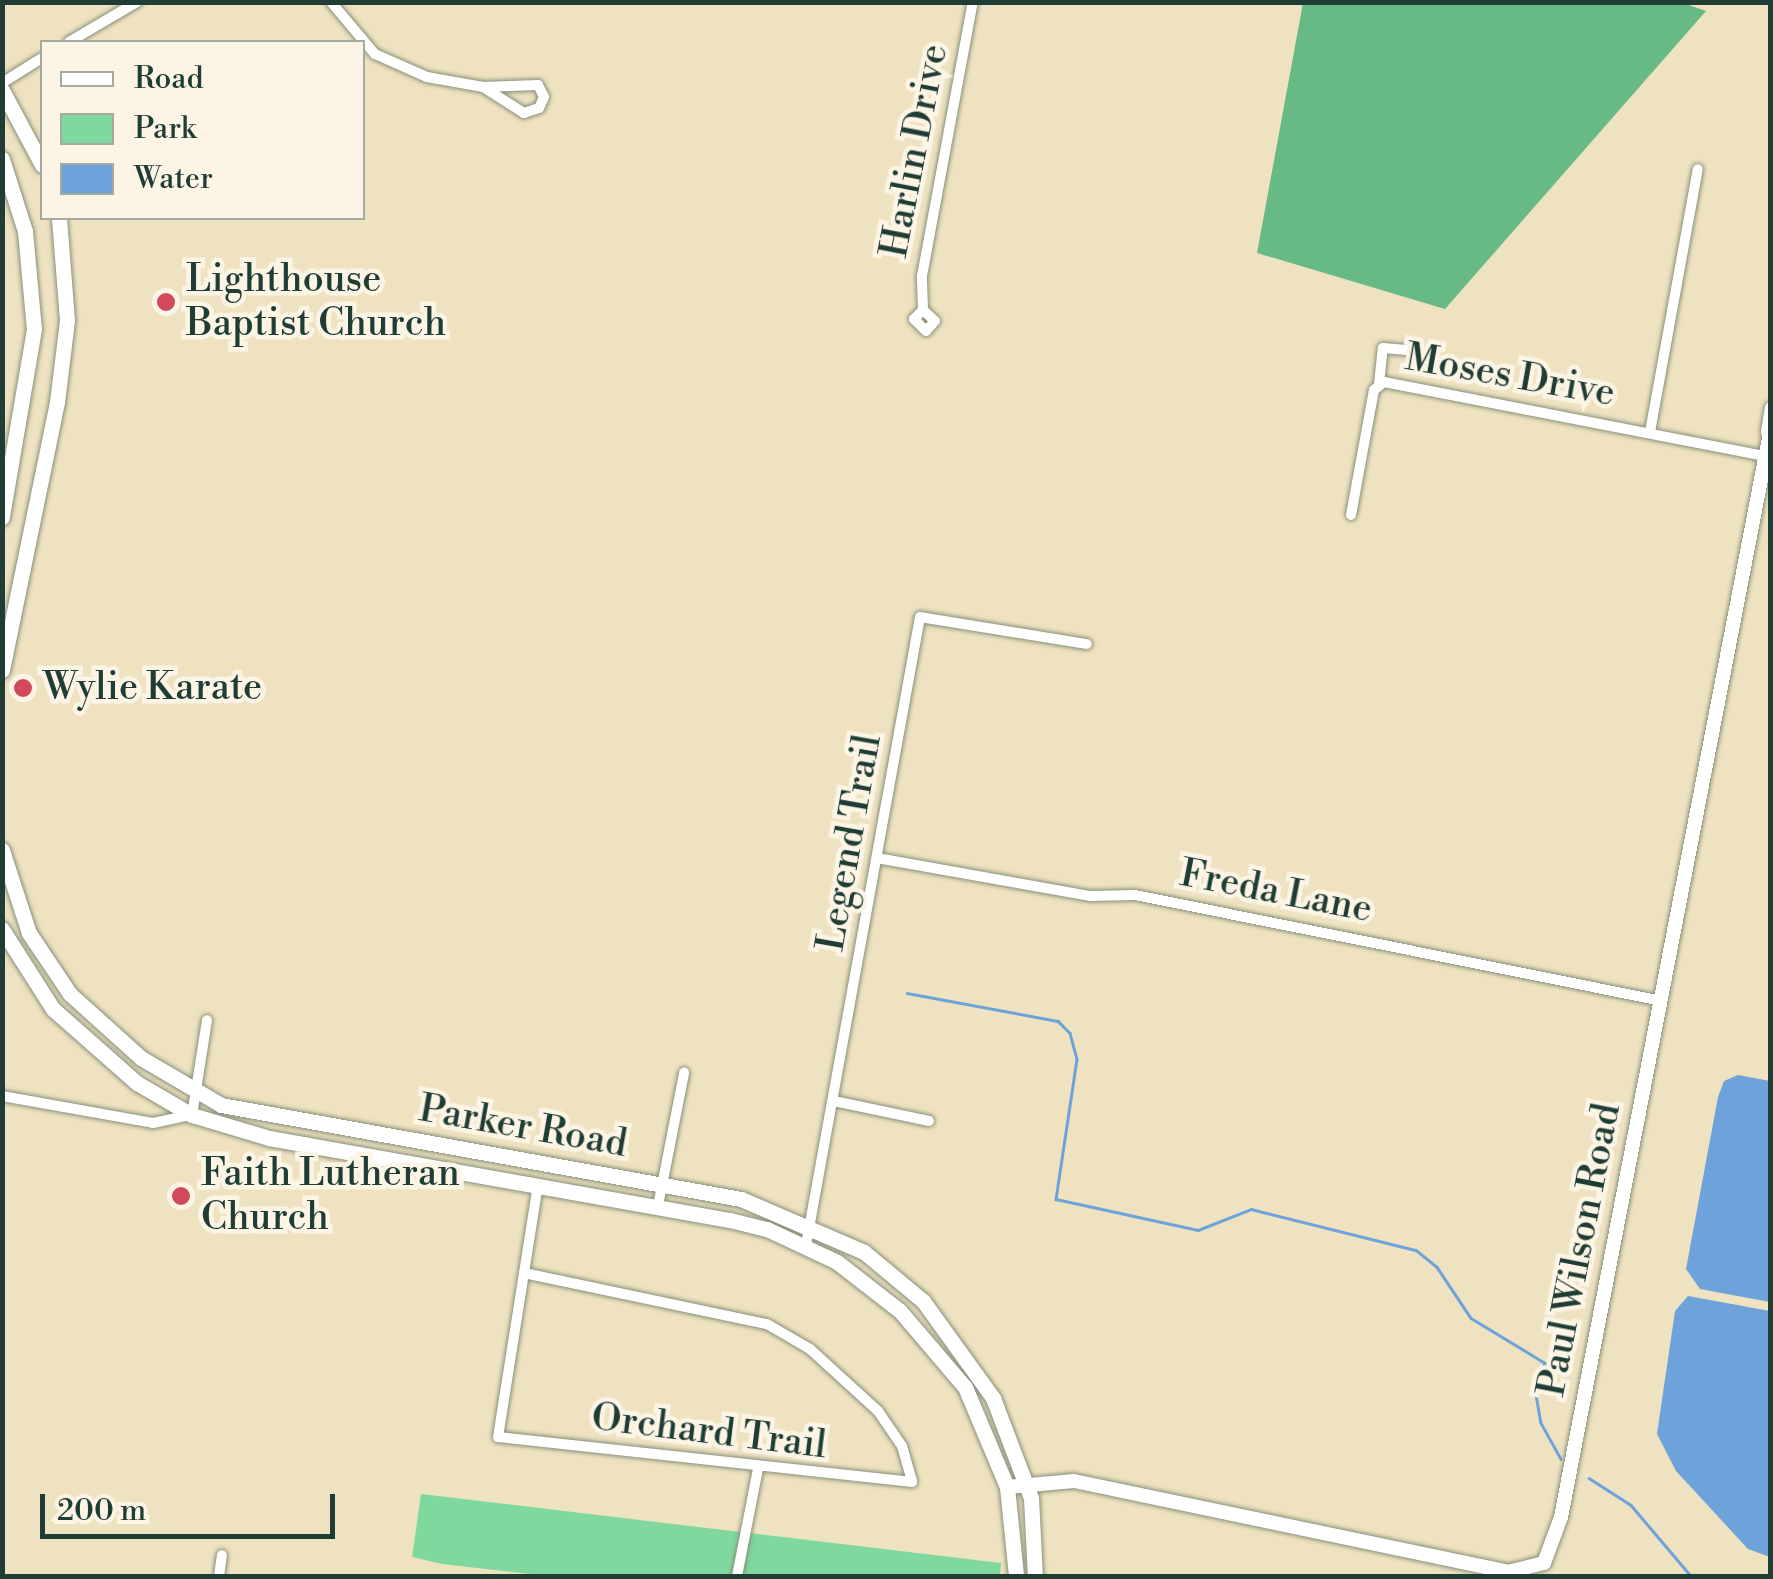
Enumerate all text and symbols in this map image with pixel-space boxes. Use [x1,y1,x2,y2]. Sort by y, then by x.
legend [40,40,365,220]
street label: Harlin Drive [872,40,958,262]
text: Road [134,60,204,98]
text: Park [134,110,196,148]
text: Water [134,160,213,198]
place label: Lighthouse Baptist Church [186,257,446,346]
marker: Lighthouse Baptist Church [155,291,177,313]
street label: Moses Drive [1402,335,1618,417]
place label: Wylie Karate [43,665,262,711]
marker: Wylie Karate [12,677,34,699]
street label: Legend Trail [809,731,891,955]
street label: Freda Lane [1176,851,1376,933]
street label: Parker Road [415,1086,631,1168]
street label: Paul Wilson Road [1529,1100,1631,1400]
place label: Faith Lutheran Church [201,1151,460,1240]
marker: Faith Lutheran Church [170,1185,192,1207]
street label: Orchard Trail [589,1395,829,1469]
scale bar [45,1474,340,1536]
text: 200 m [57,1492,146,1530]

